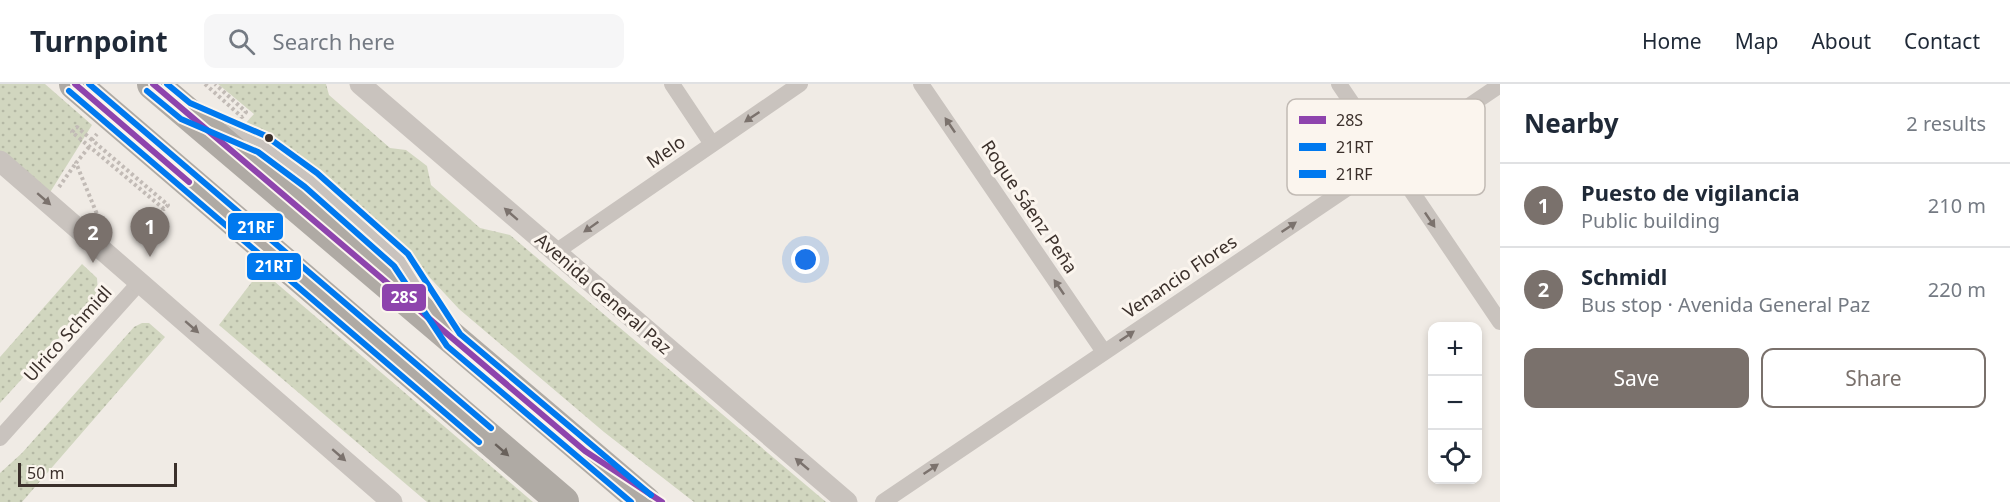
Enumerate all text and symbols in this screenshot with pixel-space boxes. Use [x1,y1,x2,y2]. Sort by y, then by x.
search box [204,14,624,68]
text: Turnpoint [30,22,168,60]
icon: search [225,25,258,58]
text: Search here [273,26,395,56]
text: Home [1642,27,1702,55]
text: Map [1735,27,1778,55]
text: About [1811,27,1871,55]
text: Contact [1904,27,1980,55]
legend [1287,99,1485,195]
text: Nearby [1524,105,1619,141]
text: 28S [1336,109,1363,131]
text: 2 results [1906,110,1986,137]
one-way arrow [744,111,760,122]
one-way arrow [944,118,956,134]
street label: Melo [641,129,690,173]
unlabelled marker [263,132,275,144]
street label: Roque Sáenz Peña [976,135,1083,278]
text: 21RT [1336,136,1373,158]
text: 21RF [1336,163,1373,185]
text: Puesto de vigilancia [1581,177,1800,207]
one-way arrow [36,192,51,205]
text: 1 [1538,192,1549,219]
text: 210 m [1928,192,1986,219]
text: Public building [1581,207,1720,234]
pin: 1 [130,208,170,257]
one-way arrow [503,208,518,221]
line badge: 21RF [227,212,284,241]
one-way arrow [1424,212,1435,228]
pin: 2 [74,214,112,263]
text: 21RF [237,216,275,238]
one-way arrow [583,221,599,232]
one-way arrow [1280,221,1296,233]
street label: Avenida General Paz [531,227,677,359]
street label: Venancio Flores [1118,229,1241,323]
your location [791,245,820,274]
line badge: 21RT [246,252,302,281]
text: 21RT [255,255,293,277]
text: Schmidl [1581,261,1667,291]
text: 2 [1538,276,1549,303]
text: 220 m [1928,276,1986,303]
one-way arrow [1054,278,1065,295]
street label: Ulrico Schmidl [18,280,117,386]
line badge: 28S [381,283,427,312]
text: 28S [390,286,418,308]
text: Bus stop · Avenida General Paz [1581,291,1870,318]
one-way arrow [184,320,199,333]
map controls [1428,322,1482,484]
button: + [1428,322,1482,376]
one-way arrow [1119,331,1136,342]
button: Save [1524,348,1749,408]
button: Share [1761,348,1986,408]
button: − [1428,376,1482,430]
button: locate [1428,430,1482,484]
one-way arrow [494,443,510,456]
one-way arrow [331,448,346,462]
one-way arrow [795,458,810,471]
scale bar [18,460,177,488]
text: 50 m [27,462,64,484]
one-way arrow [923,464,939,475]

